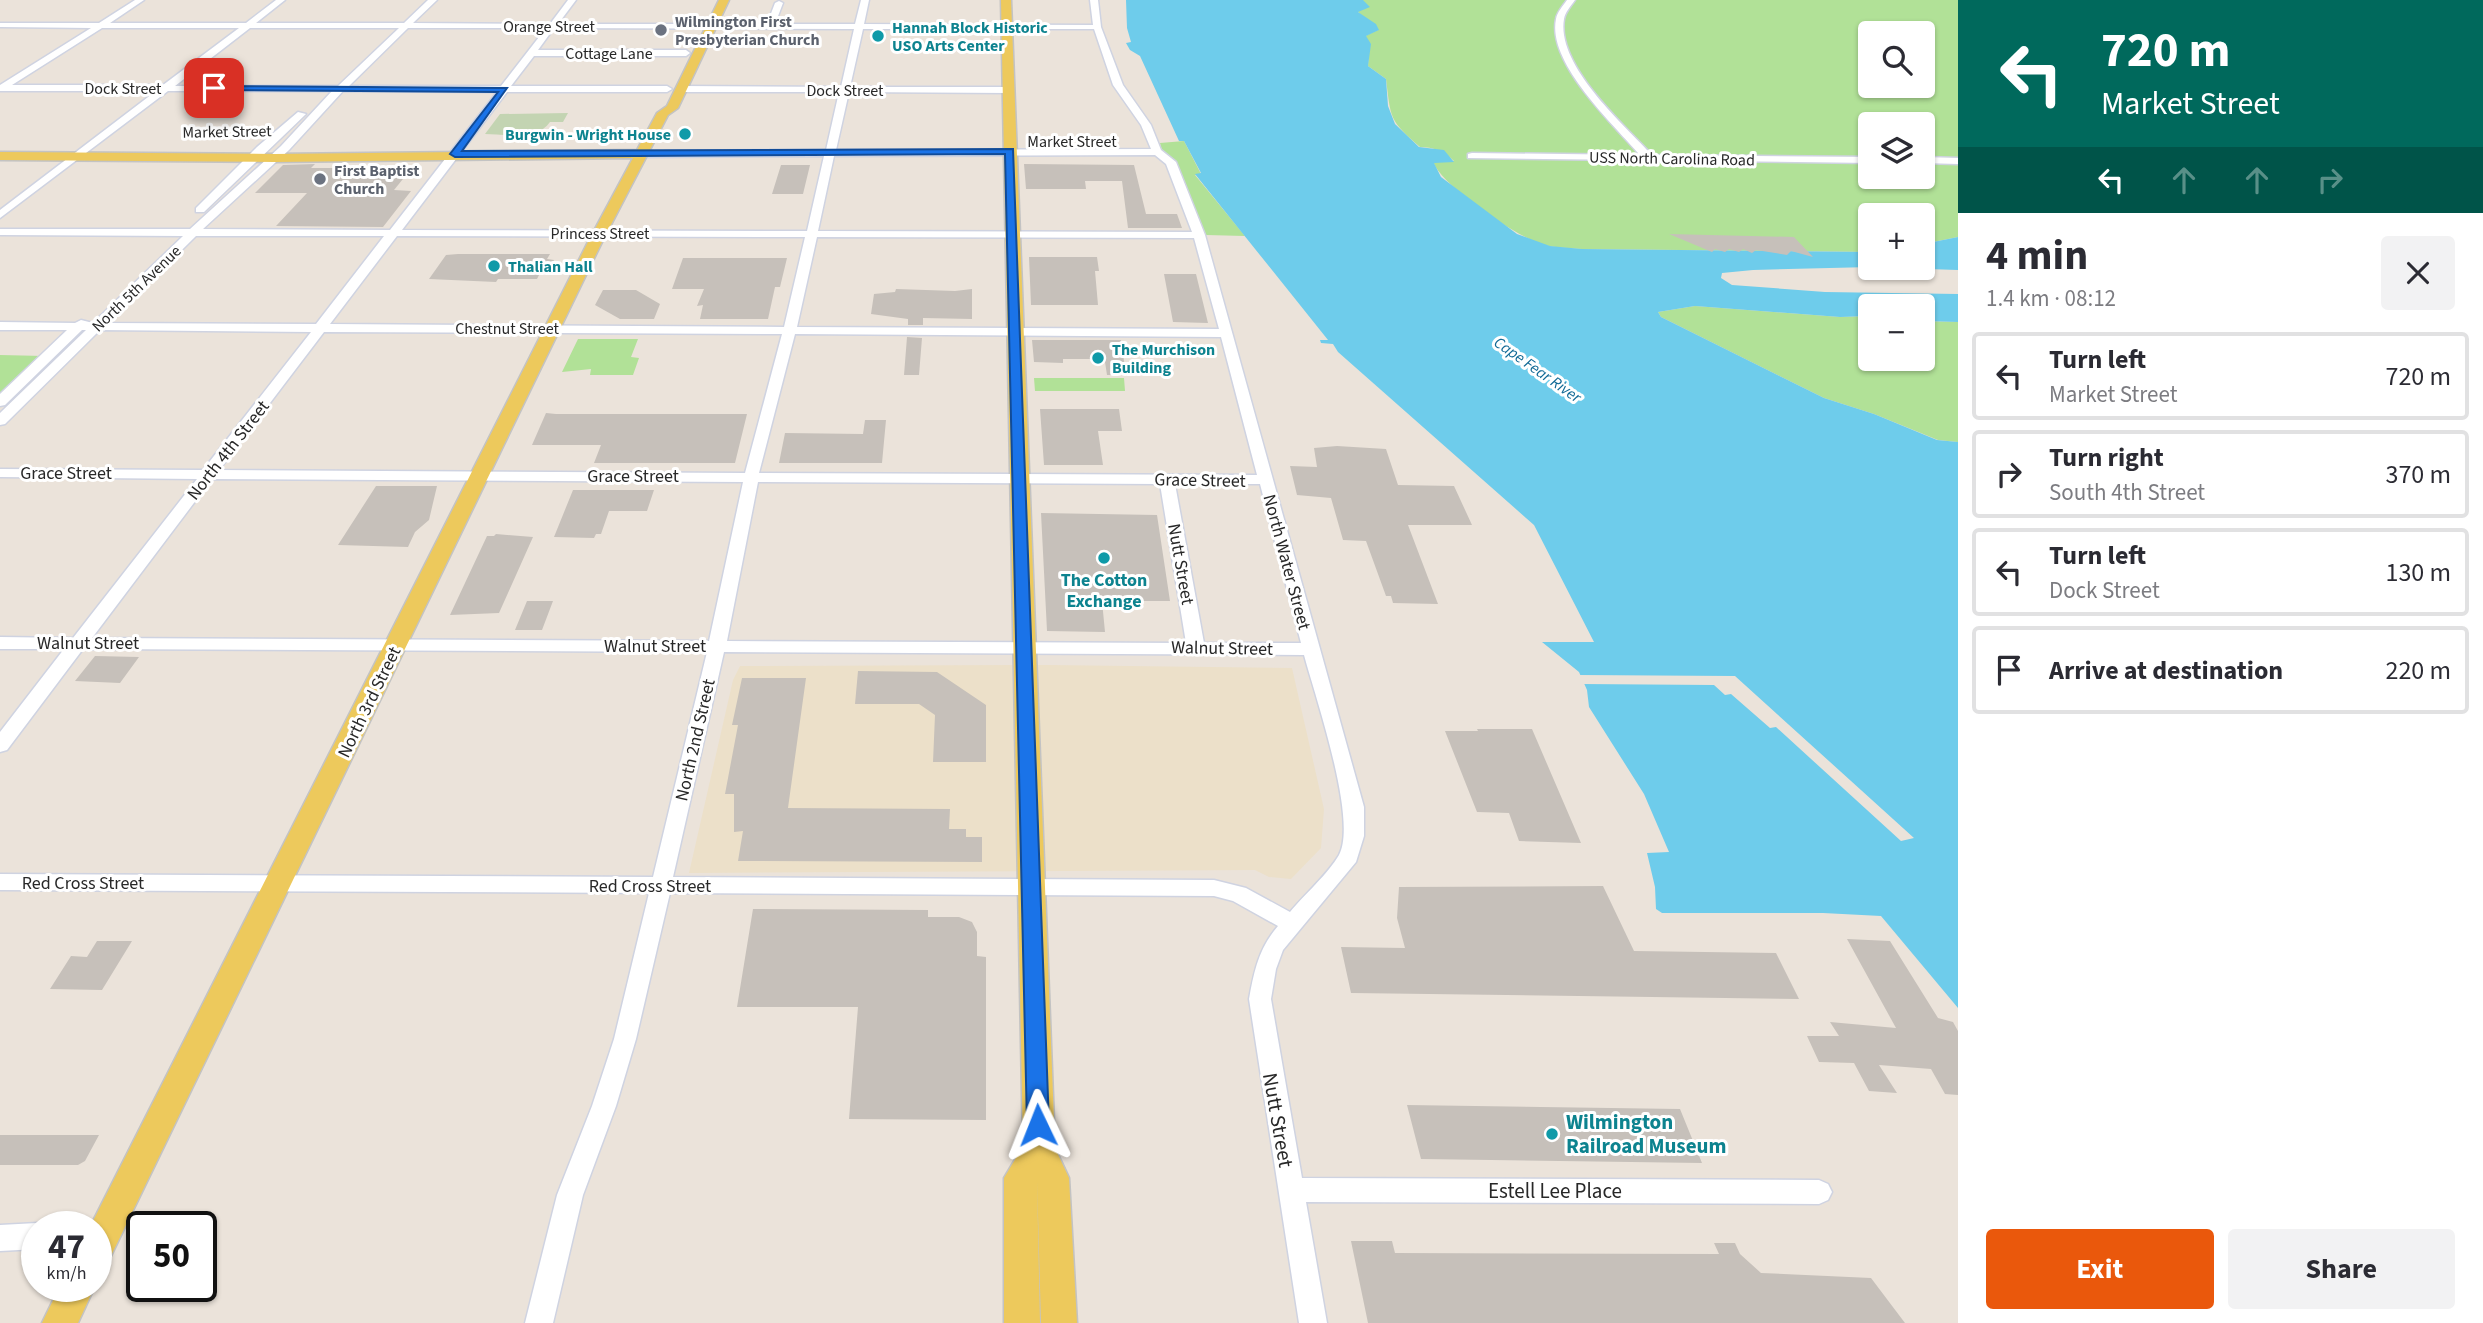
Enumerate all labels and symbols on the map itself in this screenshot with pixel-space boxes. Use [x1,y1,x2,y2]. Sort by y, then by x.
place label: Wilmington First Presbyterian Church [675,11,820,51]
street label: Orange Street [503,16,595,38]
place label: Hannah Block Historic USO Arts Center [892,17,1048,57]
marker: Wilmington First Presbyterian Church [653,22,669,38]
marker: Hannah Block Historic USO Arts Center [870,28,886,44]
street label: Cottage Lane [565,43,653,65]
pin [184,58,244,118]
street label: Dock Street [84,78,162,100]
street label: Dock Street [806,80,884,102]
street label: Market Street [182,120,272,144]
place label: Burgwin - Wright House [505,124,671,146]
marker: Burgwin - Wright House [677,126,693,142]
street label: Market Street [1027,131,1117,153]
street label: USS North Carolina Road [1589,147,1755,171]
place label: First Baptist Church [334,160,419,200]
marker: First Baptist Church [312,171,328,187]
street label: Princess Street [551,223,650,245]
street label: North 5th Avenue [87,240,186,337]
place label: Thalian Hall [508,256,593,278]
marker: Thalian Hall [486,258,502,274]
street label: Chestnut Street [455,318,559,340]
water label: Cape Fear River [1489,332,1587,409]
place label: The Murchison Building [1112,339,1215,379]
marker: The Murchison Building [1090,350,1106,366]
street label: North 4th Street [181,395,275,506]
street label: Grace Street [20,461,112,486]
street label: Grace Street [587,464,679,489]
street label: Grace Street [1154,467,1246,494]
street label: North Water Street [1256,492,1317,633]
street label: Nutt Street [1161,522,1200,607]
marker: The Cotton Exchange [1096,550,1112,566]
place label: The Cotton Exchange [1061,568,1147,614]
street label: Walnut Street [37,631,139,656]
street label: Walnut Street [604,634,706,659]
street label: Walnut Street [1171,635,1273,662]
street label: North 3rd Street [332,642,407,762]
street label: North 2nd Street [669,677,722,804]
street label: Red Cross Street [22,871,144,896]
street label: Red Cross Street [589,874,711,899]
street label: Nutt Street [1255,1070,1301,1170]
position arrow [1001,1088,1075,1162]
place label: Wilmington Railroad Museum [1566,1107,1726,1161]
marker: Wilmington Railroad Museum [1544,1126,1560,1142]
street label: Estell Lee Place [1488,1176,1622,1206]
speed limit sign: 50 [126,1211,217,1302]

